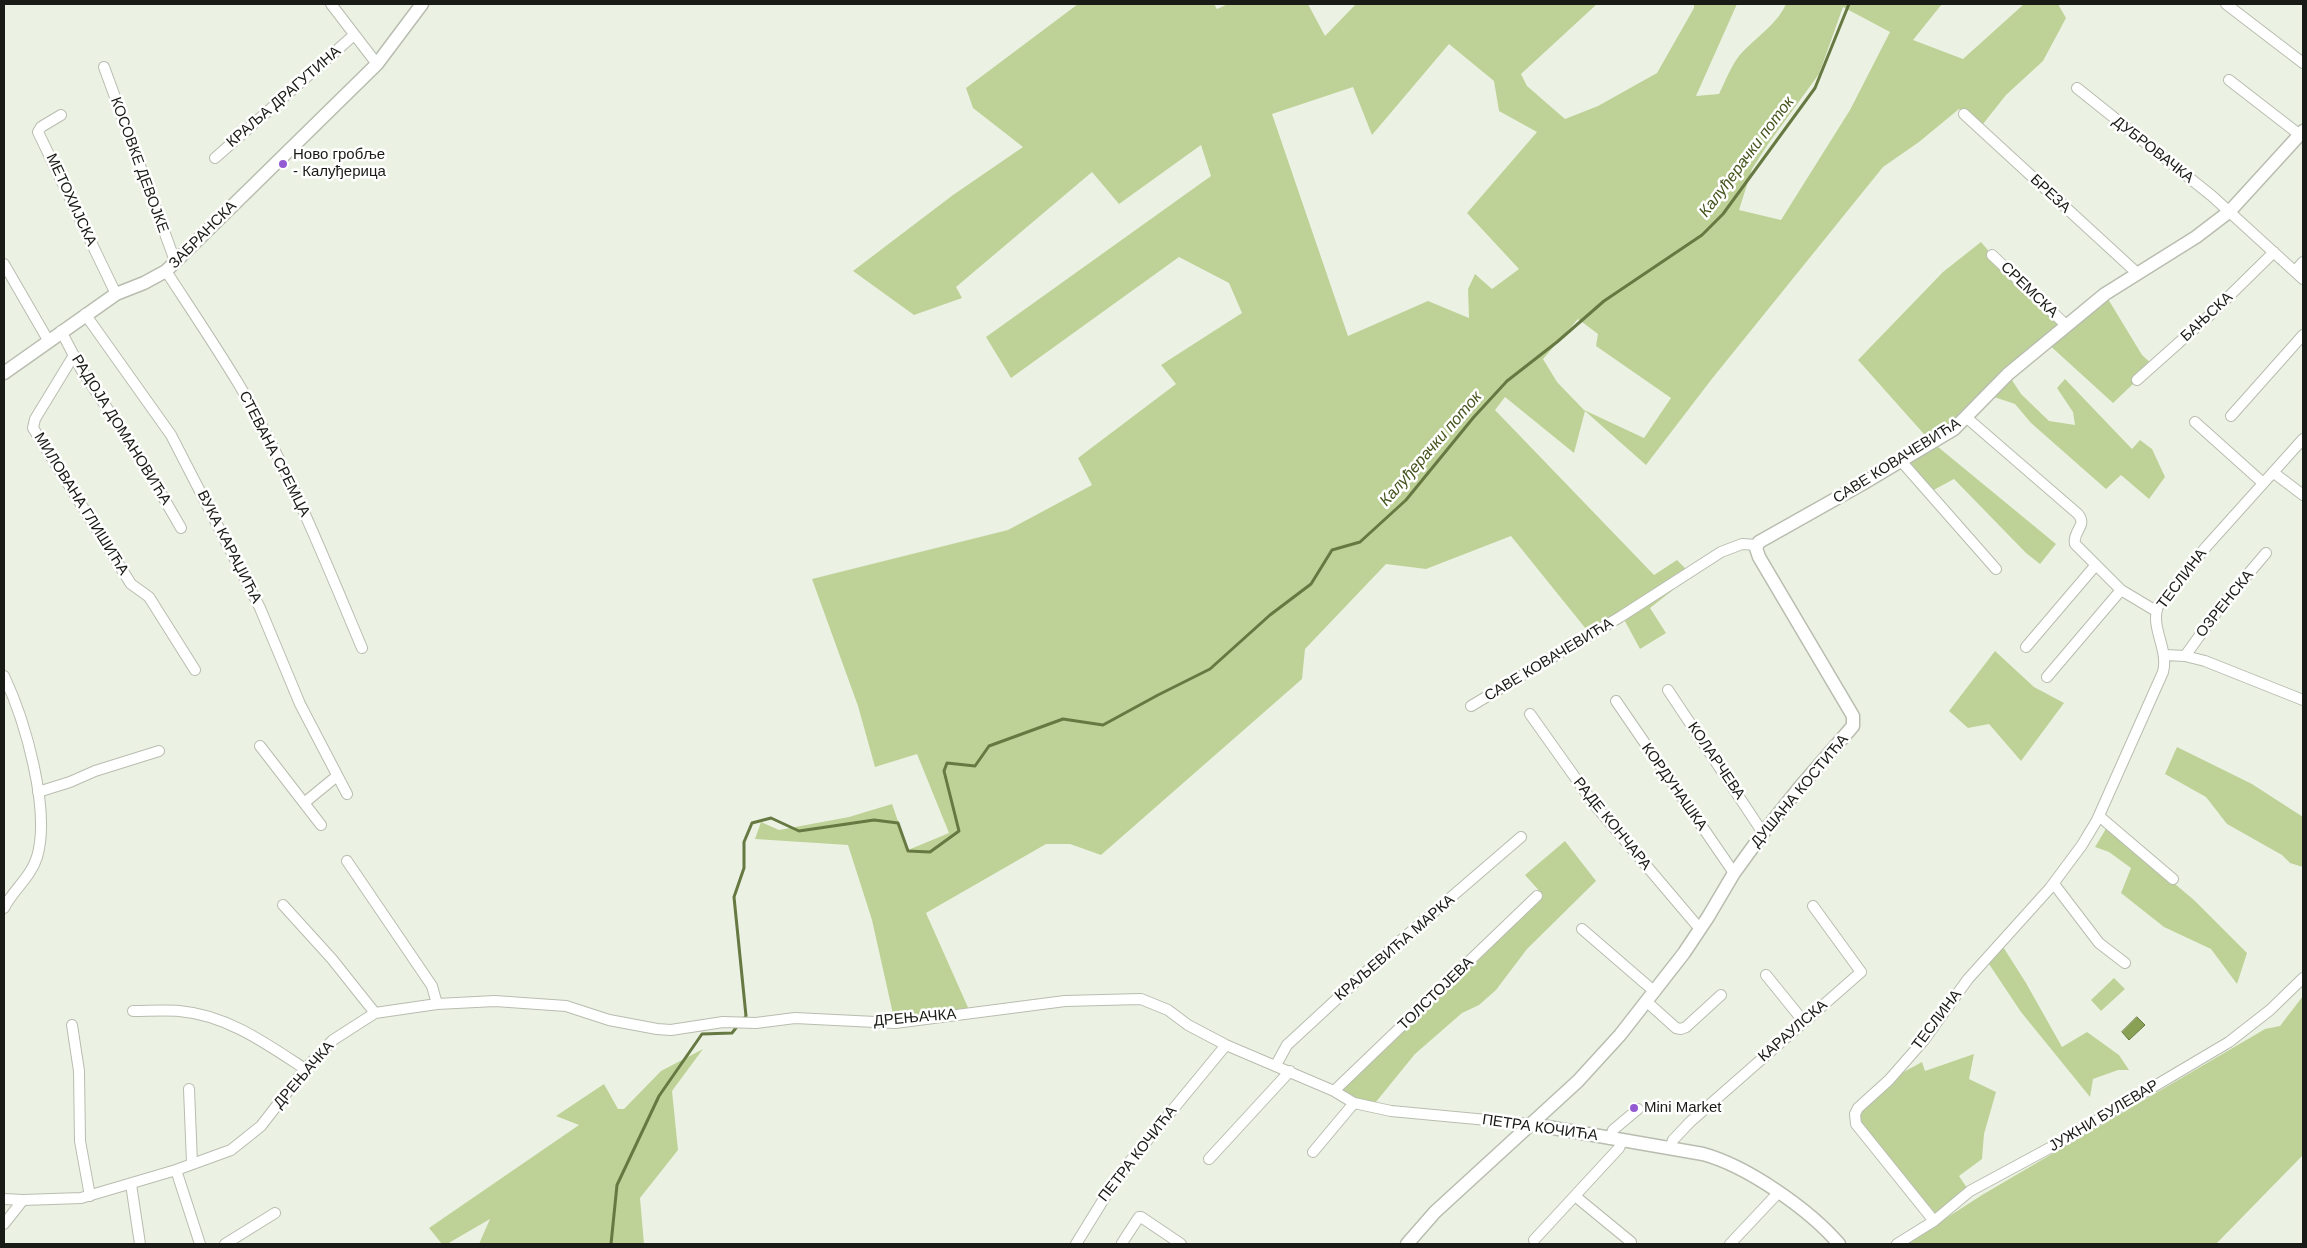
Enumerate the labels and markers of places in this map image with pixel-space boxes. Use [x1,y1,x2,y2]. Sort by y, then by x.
place label: Ново гробље - Калуђерица [293,146,386,181]
marker: Ново гробље - Калуђерица [277,158,289,170]
place label: Mini Market [1644,1099,1722,1117]
marker: Mini Market [1628,1102,1640,1114]

